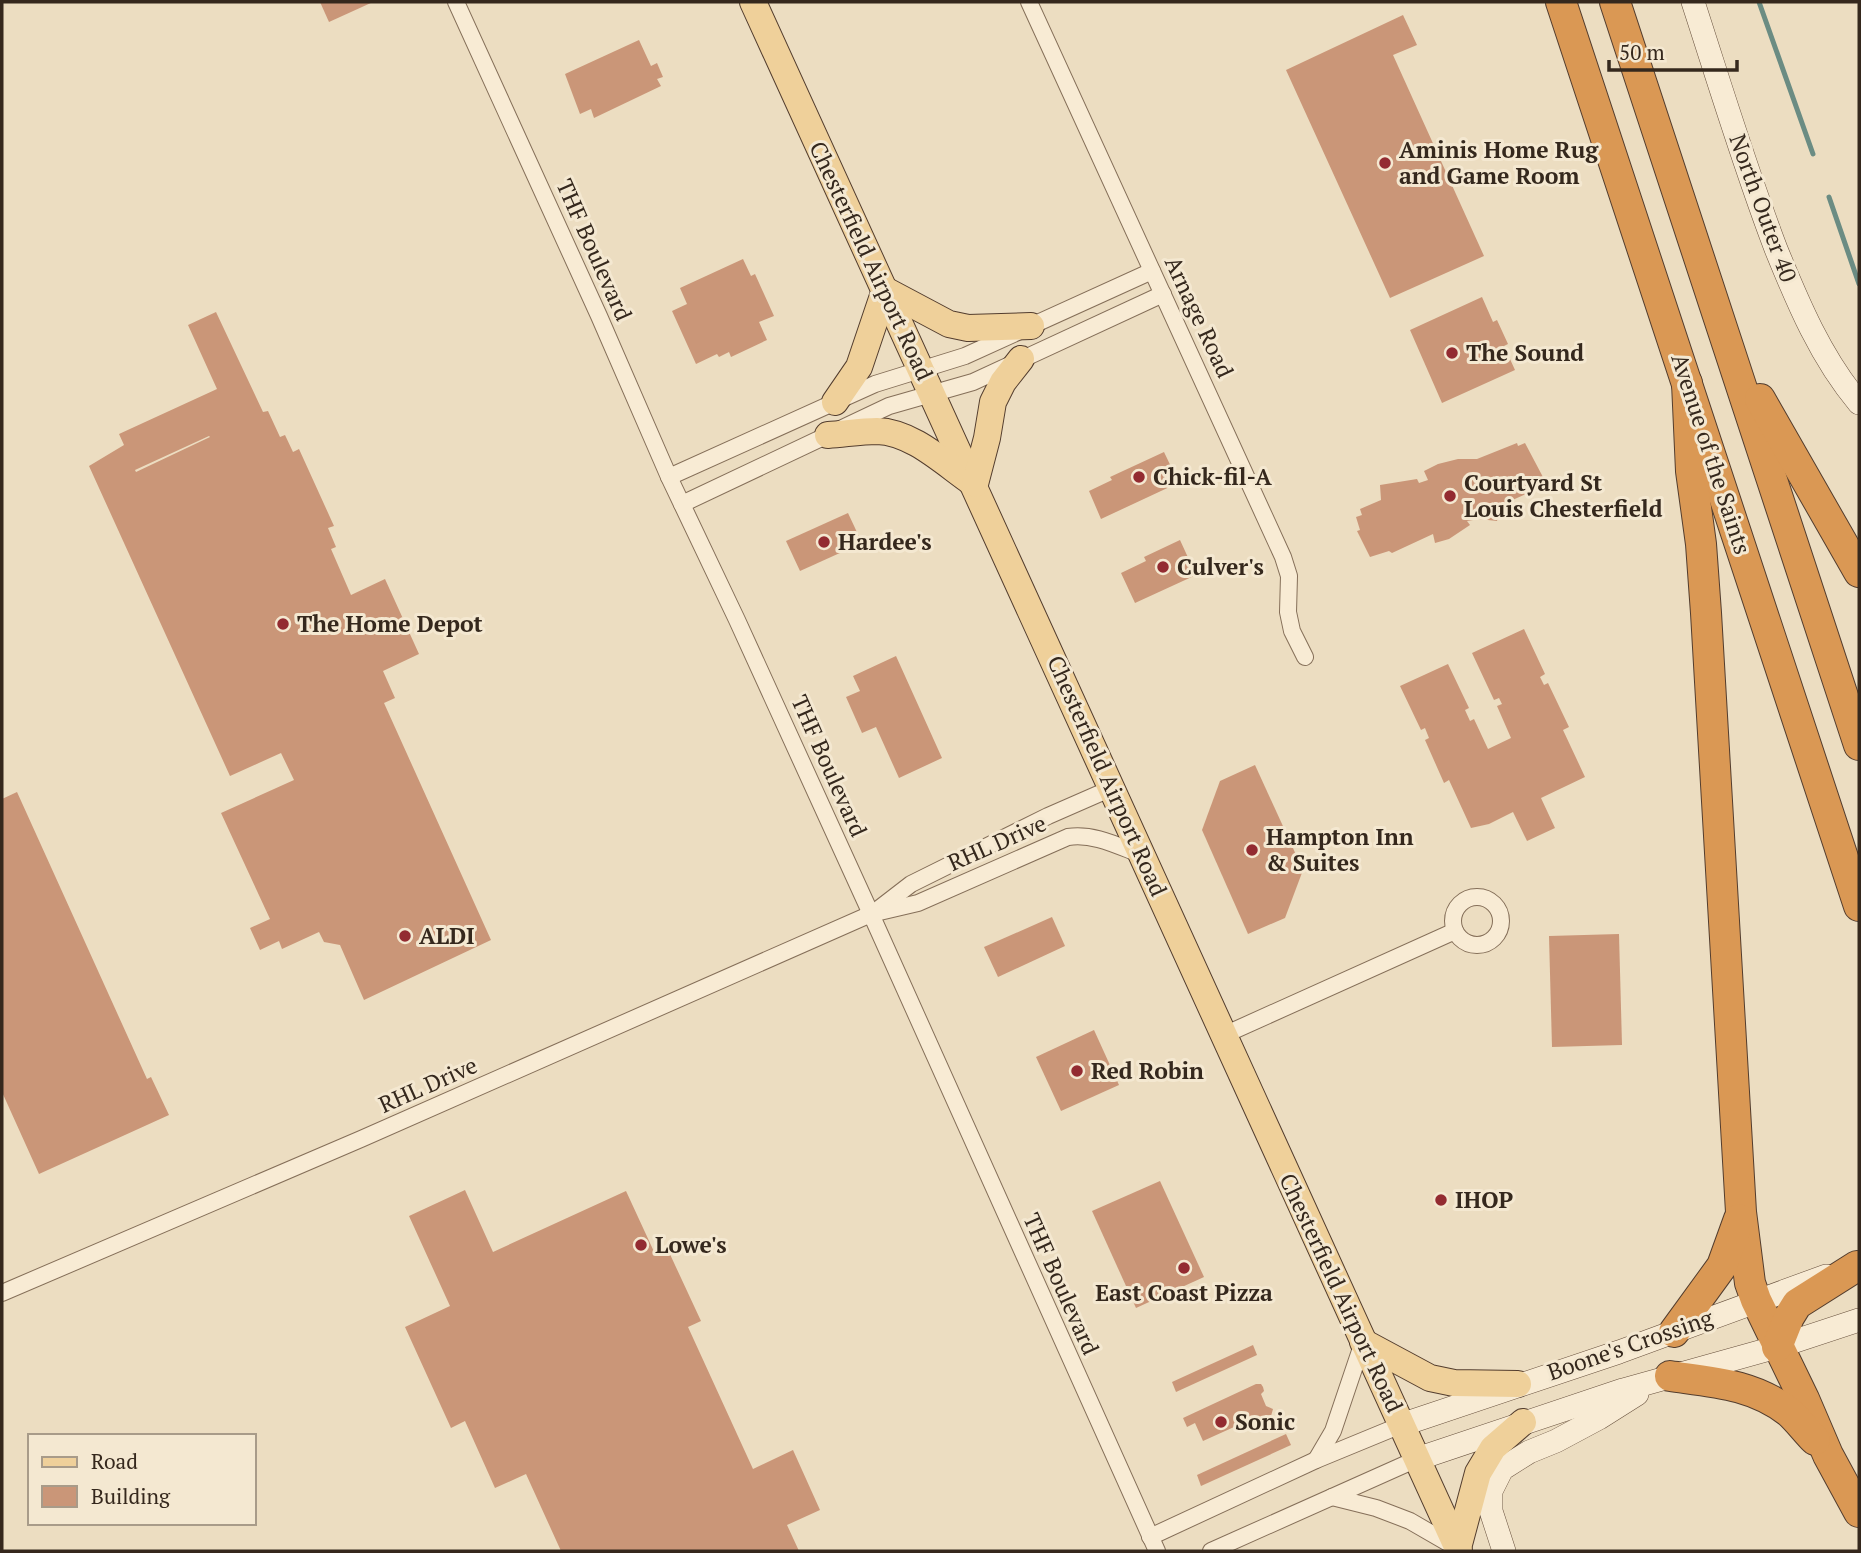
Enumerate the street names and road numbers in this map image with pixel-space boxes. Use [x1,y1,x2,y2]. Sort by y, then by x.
street label: North Outer 40 [1722,130,1805,286]
street label: Chesterfield Airport Road [802,136,941,386]
street label: THF Boulevard [549,174,640,326]
street label: Arnage Road [1158,251,1241,383]
street label: Avenue of the Saints [1664,350,1759,558]
street label: Chesterfield Airport Road [1040,651,1175,901]
street label: THF Boulevard [784,690,875,842]
street label: RHL Drive [943,807,1051,878]
street label: RHL Drive [374,1049,482,1120]
street label: Chesterfield Airport Road [1272,1168,1411,1418]
street label: THF Boulevard [1016,1208,1107,1360]
street label: Boone's Crossing [1543,1301,1717,1387]

